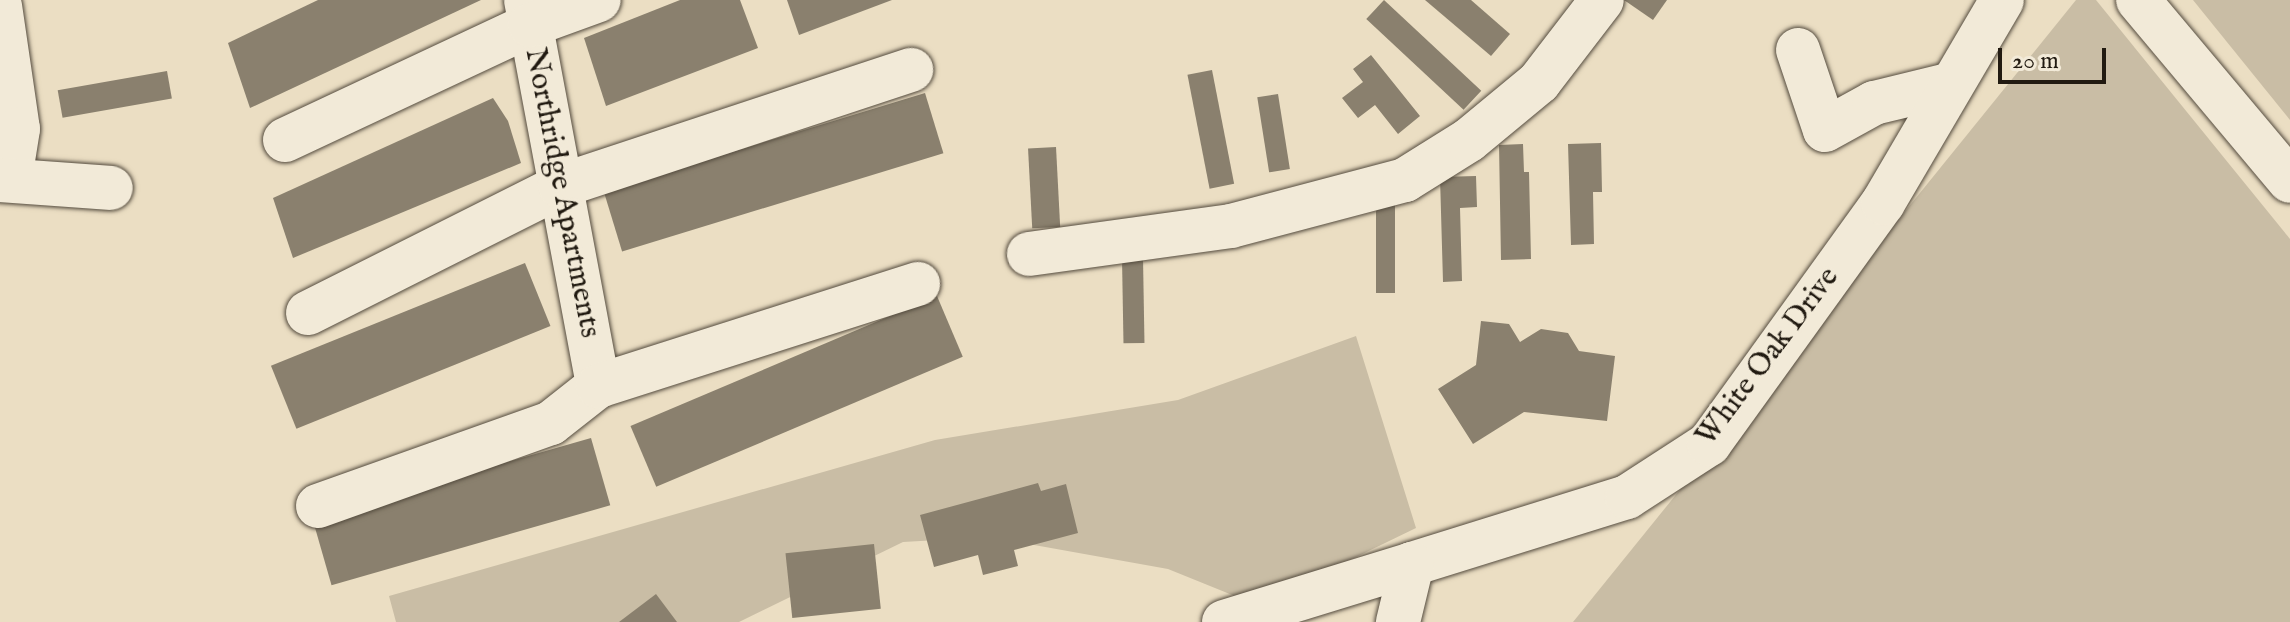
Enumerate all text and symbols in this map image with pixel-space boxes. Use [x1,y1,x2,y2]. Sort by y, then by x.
scale bar [2002,32,2110,82]
street label: Northridge Apartments [516,45,608,341]
text: 20 m [2012,46,2059,77]
street label: White Oak Drive [1689,260,1847,454]

